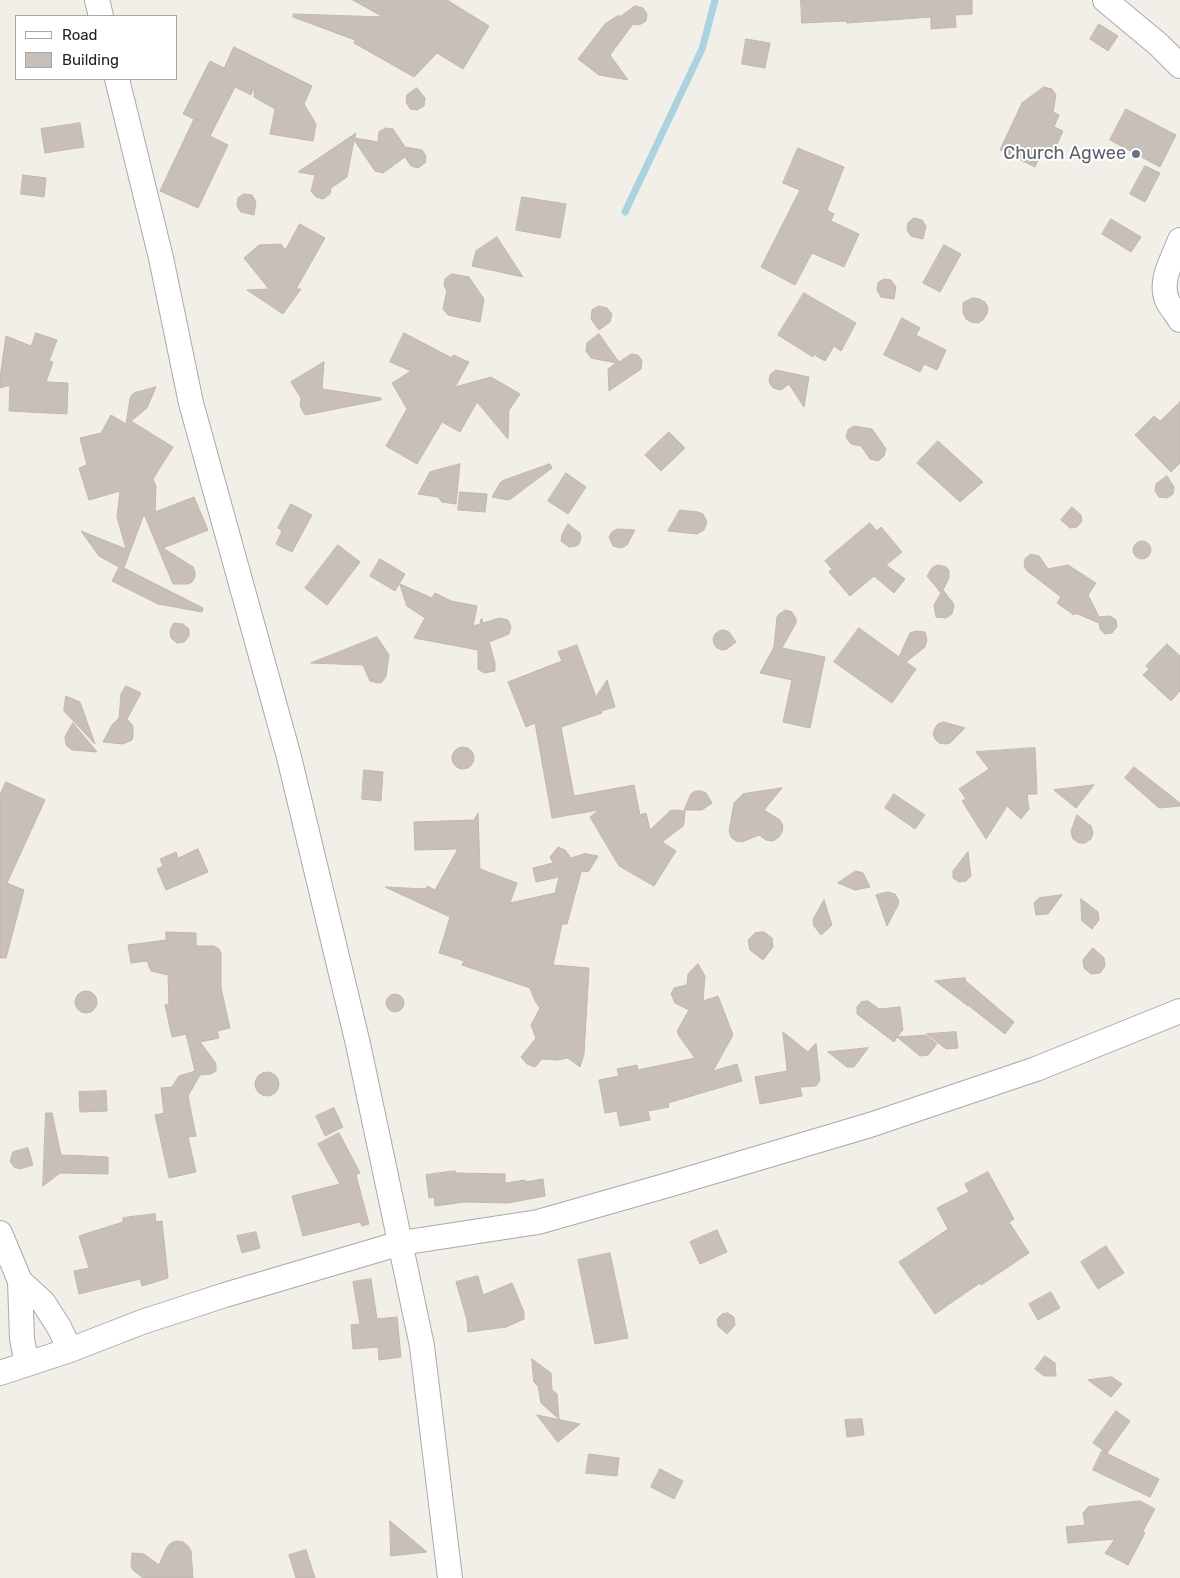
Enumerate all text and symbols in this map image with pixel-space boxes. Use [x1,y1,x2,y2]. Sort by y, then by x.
legend [15,15,178,80]
text: Road [62,26,98,44]
text: Building [62,51,119,69]
place label: Church Agwee [1003,143,1126,165]
marker: Church Agwee [1130,148,1142,160]

